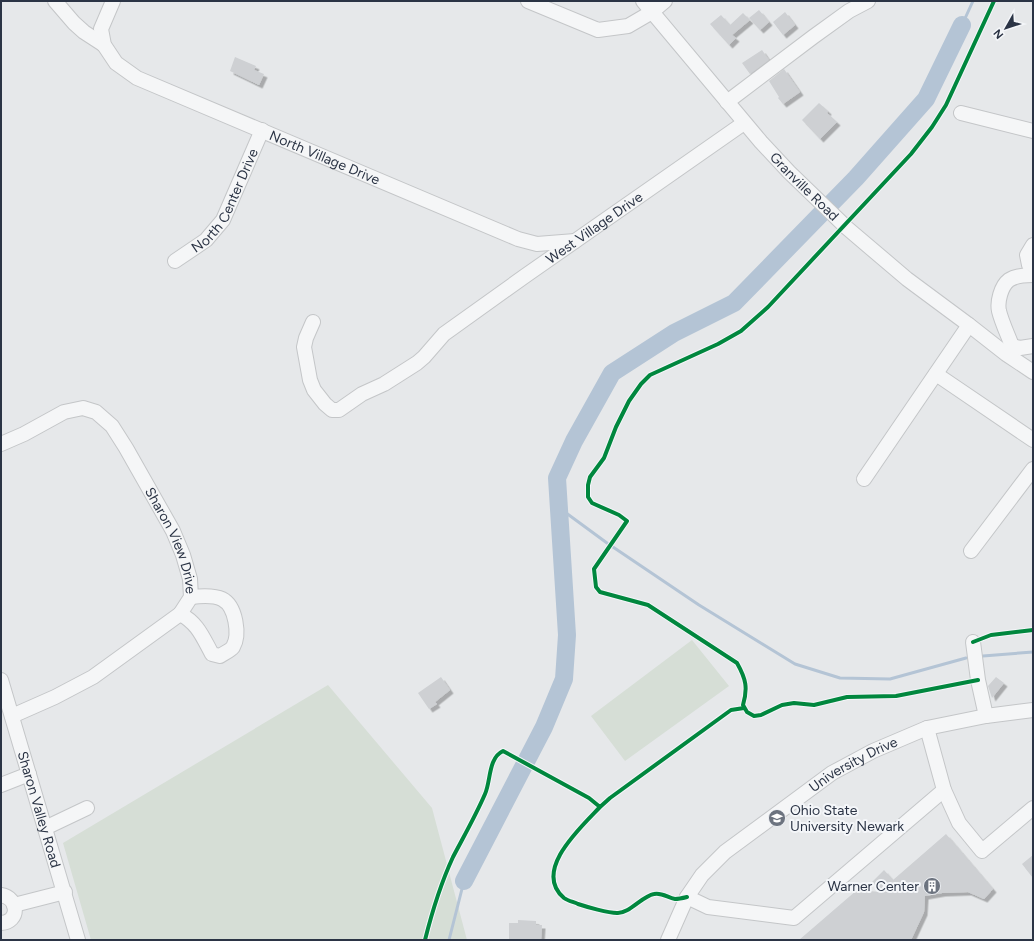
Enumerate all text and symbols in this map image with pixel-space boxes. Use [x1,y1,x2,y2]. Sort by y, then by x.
north arrow [986,8,1026,48]
text: N [991,27,1006,41]
street label: North Village Drive [267,126,383,188]
street label: North Center Drive [188,146,262,256]
street label: Granville Road [766,149,843,224]
street label: West Village Drive [543,188,646,267]
street label: Sharon View Drive [141,484,199,595]
street label: University Drive [806,733,900,796]
street label: Sharon Valley Road [14,749,65,870]
place label: Ohio State University Newark [790,802,904,835]
school or university icon: Ohio State University Newark [767,808,787,828]
building icon: Warner Center [922,876,942,896]
place label: Warner Center [827,878,919,895]

